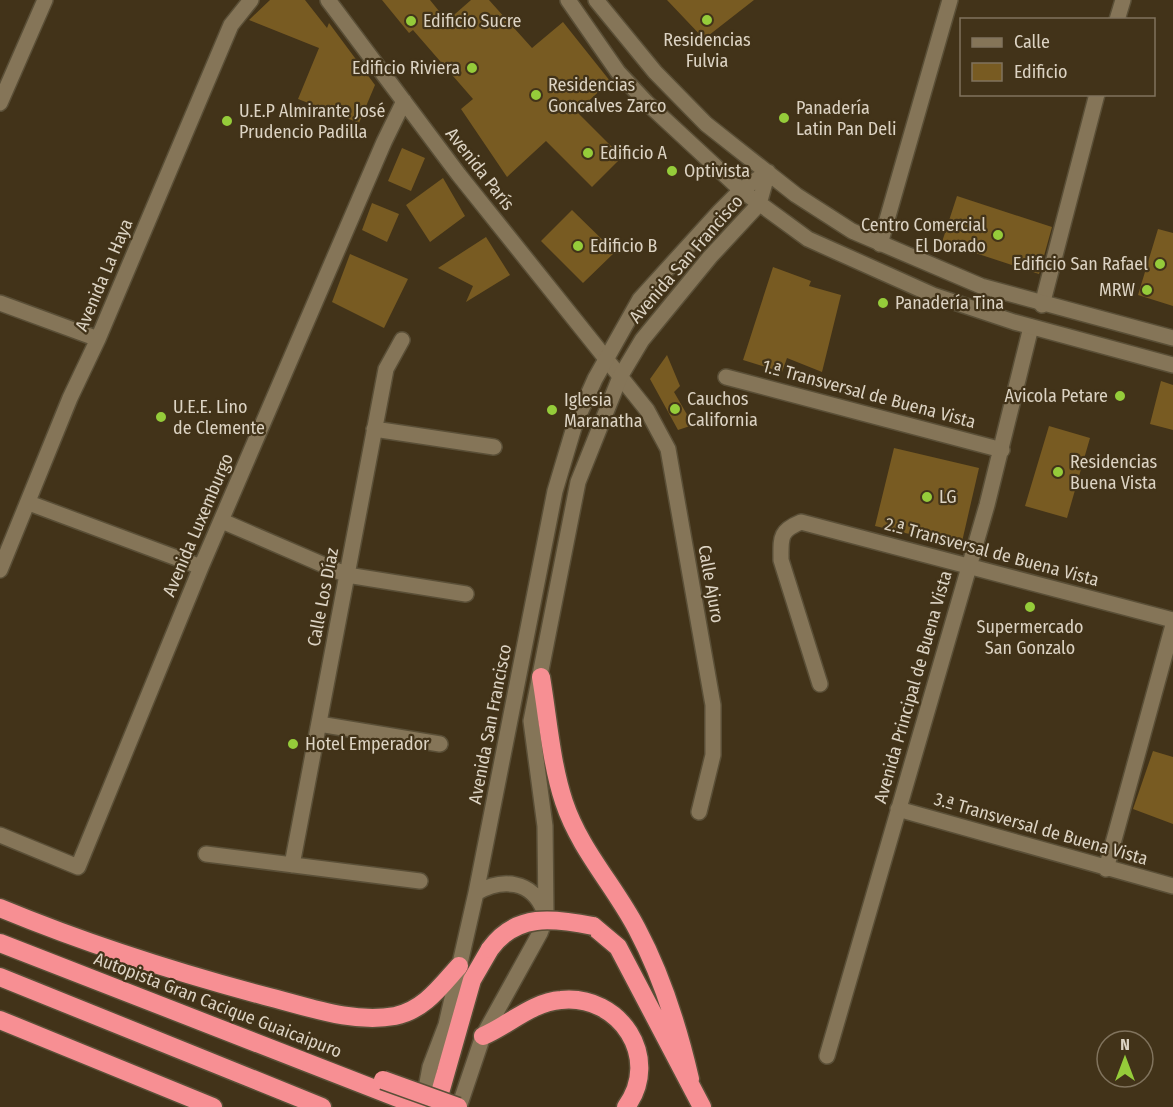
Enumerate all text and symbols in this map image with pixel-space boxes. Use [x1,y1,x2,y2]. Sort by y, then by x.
place label: Edificio Sucre [423,10,521,32]
marker: Residencias Fulvia [700,13,714,27]
marker: Edificio Sucre [404,14,418,28]
legend [960,18,1155,96]
place label: Residencias Fulvia [663,29,751,72]
text: Calle [1014,31,1050,53]
place label: Edificio Riviera [352,57,460,79]
marker: Edificio Riviera [465,61,479,75]
text: Edificio [1014,61,1067,83]
place label: Residencias Goncalves Zarco [548,74,666,117]
marker: Residencias Goncalves Zarco [529,88,543,102]
place label: Panadería Latin Pan Deli [796,97,896,140]
place label: U.E.P Almirante José Prudencio Padilla [239,100,386,143]
marker: Panadería Latin Pan Deli [777,111,791,125]
marker: U.E.P Almirante José Prudencio Padilla [220,114,234,128]
street label: Avenida París [441,123,519,215]
place label: Edificio A [600,142,668,164]
marker: Edificio A [581,146,595,160]
place label: Optivista [684,160,750,182]
marker: Optivista [665,164,679,178]
street label: Avenida San Francisco [624,190,748,328]
place label: Centro Comercial El Dorado [861,214,986,257]
street label: Avenida La Haya [70,215,138,335]
marker: Centro Comercial El Dorado [991,228,1005,242]
place label: Edificio B [590,235,658,257]
marker: Edificio B [571,239,585,253]
place label: Edificio San Rafael [1013,253,1148,275]
marker: Edificio San Rafael [1153,257,1167,271]
place label: MRW [1099,279,1136,301]
marker: MRW [1140,283,1154,297]
place label: Panadería Tina [895,292,1004,314]
marker: Panadería Tina [876,296,890,310]
street label: 1.ª Transversal de Buena Vista [760,355,978,433]
place label: Avicola Petare [1004,385,1108,407]
place label: Cauchos California [687,388,758,431]
place label: Iglesia Maranatha [564,389,643,432]
marker: Avicola Petare [1113,389,1127,403]
place label: U.E.E. Lino de Clemente [173,396,265,439]
marker: Cauchos California [668,402,682,416]
marker: Iglesia Maranatha [545,403,559,417]
marker: U.E.E. Lino de Clemente [154,410,168,424]
street label: Avenida Luxemburgo [158,450,238,600]
place label: Residencias Buena Vista [1070,451,1158,494]
marker: Residencias Buena Vista [1051,465,1065,479]
place label: LG [939,486,956,508]
marker: LG [920,490,934,504]
street label: 2.ª Transversal de Buena Vista [882,513,1102,591]
street label: Calle Ajuro [693,543,729,625]
street label: Calle Los Díaz [303,546,343,648]
street label: Avenida Principal de Buena Vista [869,568,957,806]
marker: Supermercado San Gonzalo [1023,600,1037,614]
place label: Supermercado San Gonzalo [976,616,1084,659]
street label: Avenida San Francisco [464,642,516,806]
place label: Hotel Emperador [305,733,430,755]
marker: Hotel Emperador [286,737,300,751]
street label: 3.ª Transversal de Buena Vista [932,788,1150,870]
street label: Autopista Gran Cacique Guaicaipuro [91,948,345,1062]
north arrow [1095,1029,1155,1089]
text: N [1120,1035,1130,1054]

